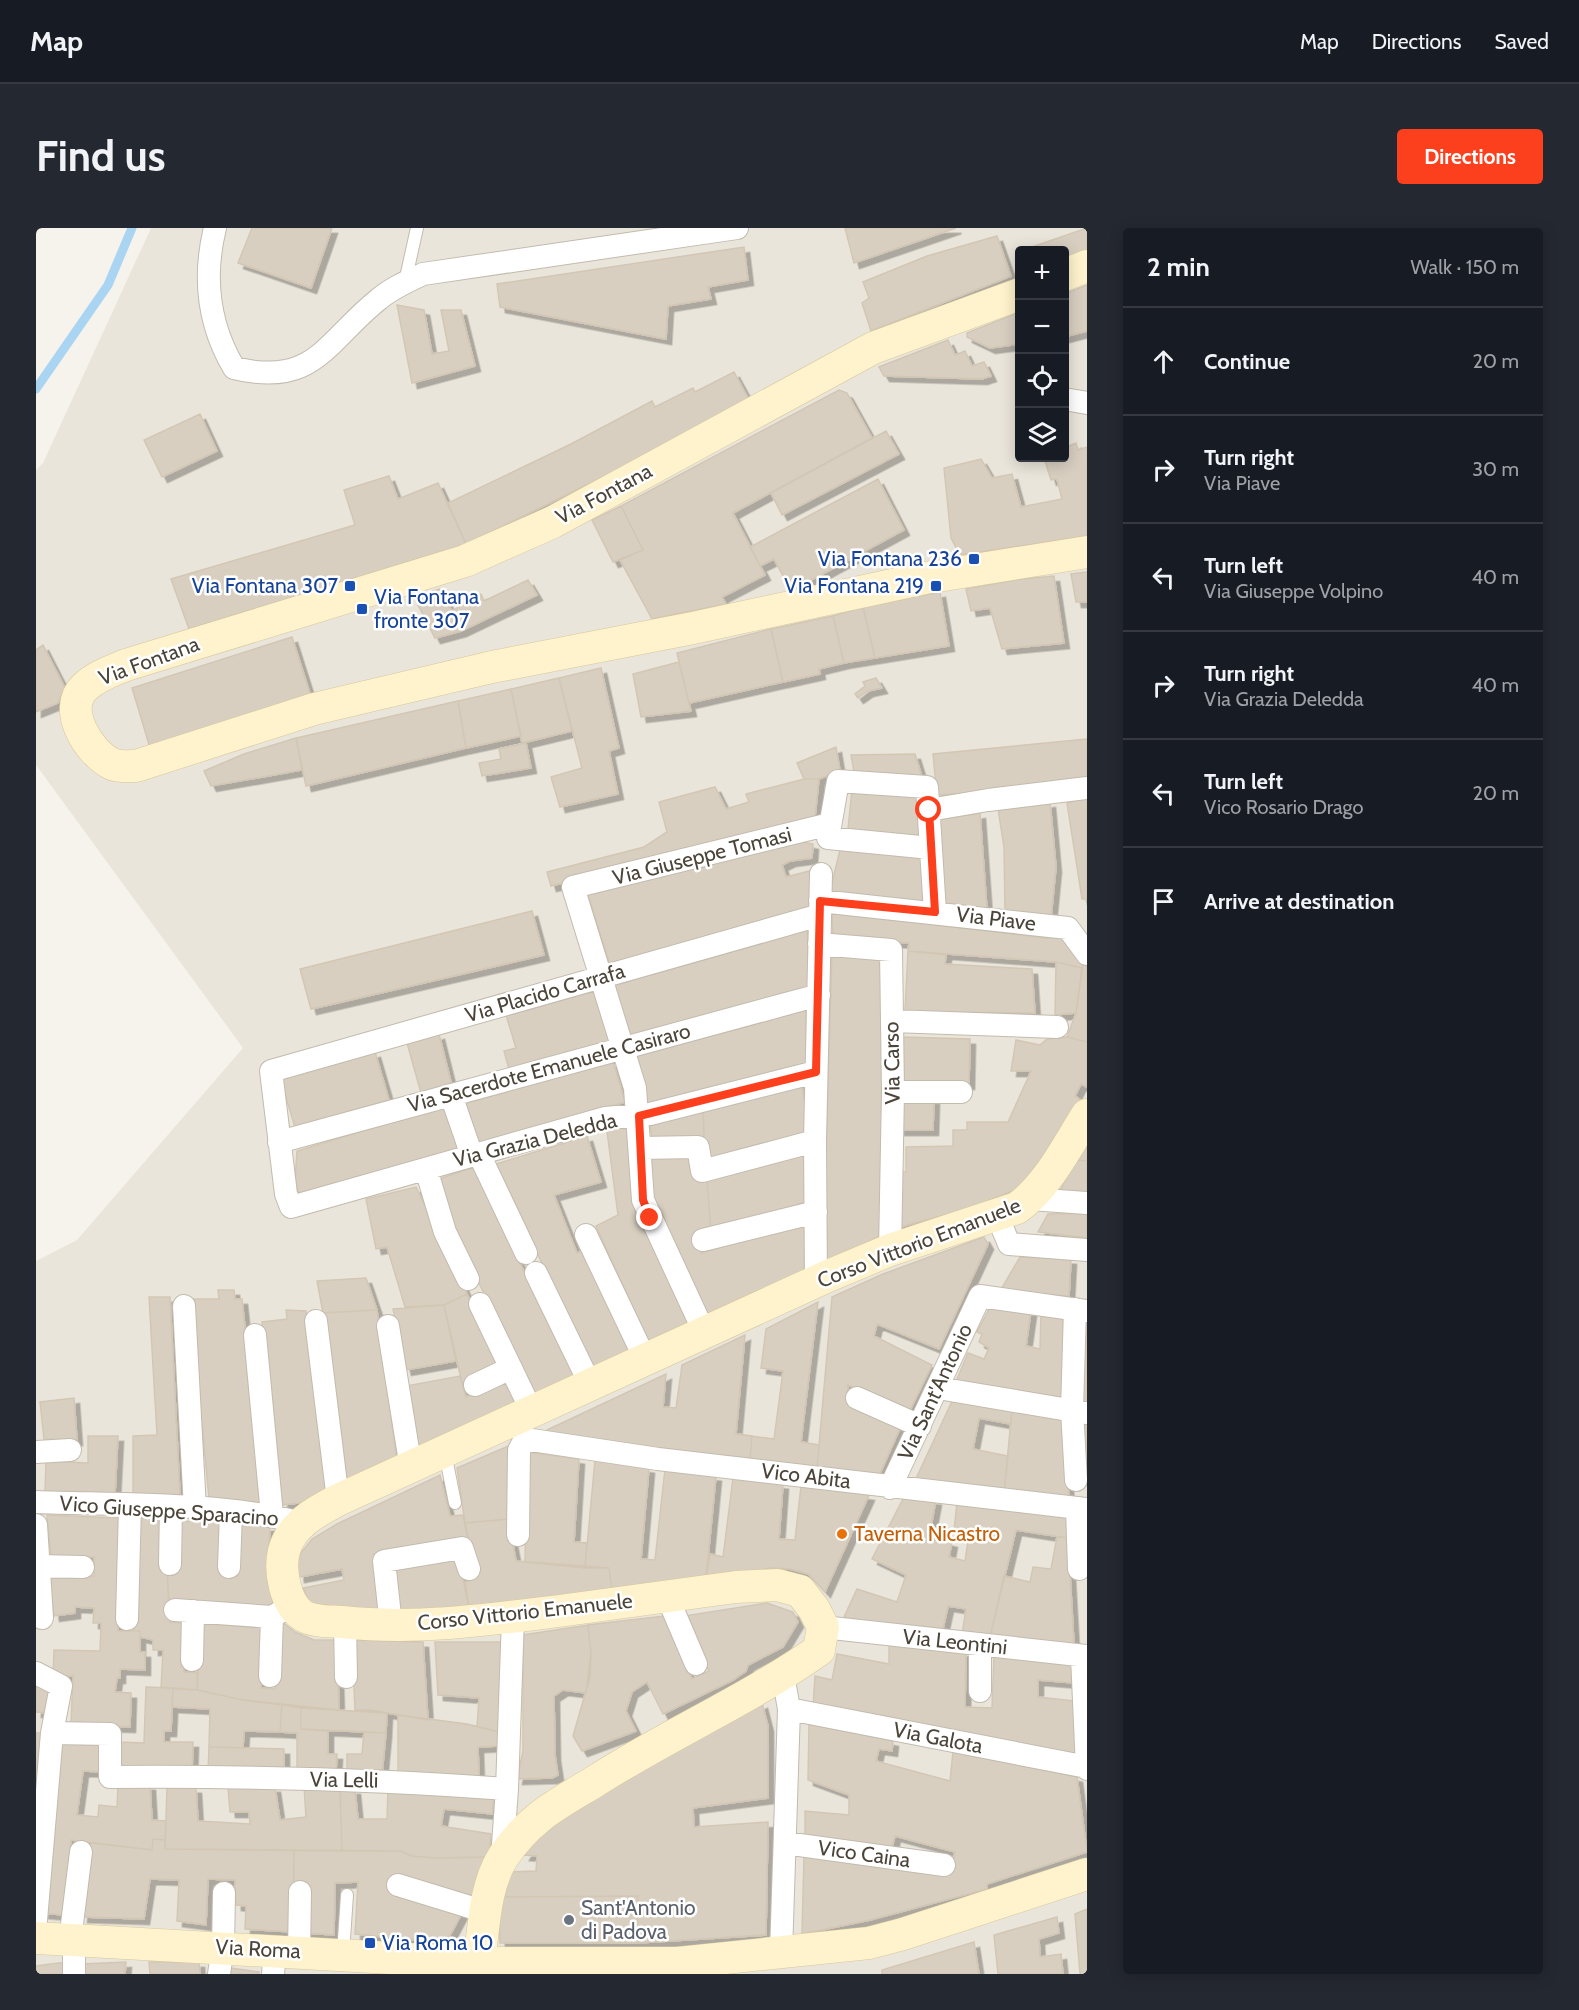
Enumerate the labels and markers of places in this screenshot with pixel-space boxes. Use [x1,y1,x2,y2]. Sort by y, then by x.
place label: Via Fontana 236 [818,546,962,571]
marker: Via Fontana 236 [967,552,981,566]
place label: Via Fontana 307 [192,573,338,598]
place label: Via Fontana 219 [784,573,924,598]
marker: Via Fontana 307 [343,579,357,593]
marker: Via Fontana 219 [929,579,943,593]
place label: Via Fontana fronte 307 [374,584,479,633]
marker: Via Fontana fronte 307 [355,602,369,616]
place label: Taverna Nicastro [854,1521,1000,1546]
marker: Taverna Nicastro [835,1527,849,1541]
place label: Sant'Antonio di Padova [581,1895,696,1944]
marker: Sant'Antonio di Padova [562,1913,576,1927]
place label: Via Roma 10 [382,1930,494,1955]
marker: Via Roma 10 [363,1936,377,1950]

